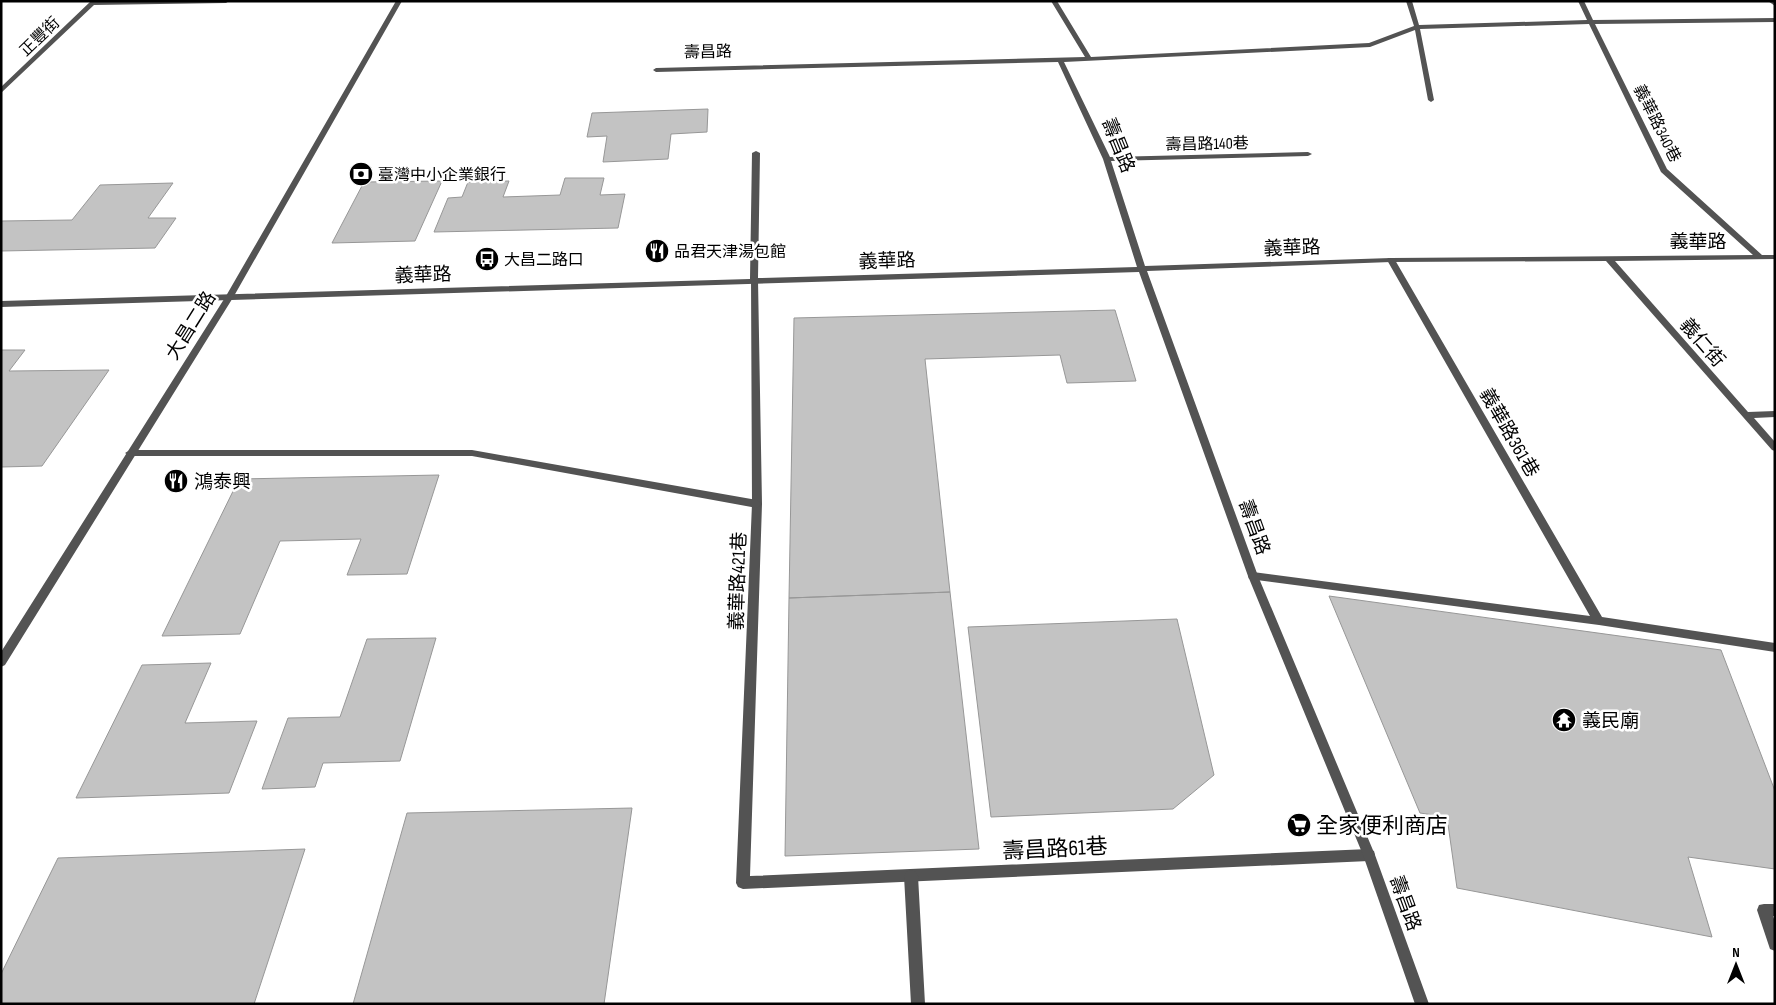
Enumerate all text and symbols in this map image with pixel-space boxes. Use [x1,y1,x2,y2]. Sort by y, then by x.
street label: 正豐街 [16,14,64,61]
street label: 壽昌路 [684,43,732,62]
street label: 義華路340巷 [1629,82,1684,166]
street label: 壽昌路 [1096,115,1139,176]
street label: 壽昌路140巷 [1165,134,1249,155]
bank icon: 臺灣中小企業銀行 [348,161,374,187]
place label: 臺灣中小企業銀行 [378,166,506,185]
street label: 義華路 [1669,231,1727,254]
street label: 義華路 [1263,236,1321,261]
restaurant icon: 品君天津湯包館 [644,238,670,264]
place label: 品君天津湯包館 [674,243,786,262]
bus stop icon: 大昌二路口 [474,246,500,272]
street label: 義華路 [858,249,916,274]
place label: 大昌二路口 [504,251,584,270]
street label: 義華路 [394,263,452,288]
street label: 大昌二路 [161,287,221,364]
street label: 義仁街 [1674,314,1729,372]
street label: 義華路361巷 [1474,384,1543,481]
restaurant icon: 鴻泰興 [163,468,189,494]
place label: 鴻泰興 [194,471,251,494]
street label: 壽昌路 [1233,497,1274,558]
street label: 義華路421巷 [725,531,752,631]
temple icon: 義民廟 [1551,707,1577,733]
place label: 義民廟 [1582,710,1639,733]
supermarket icon: 全家便利商店 [1286,812,1312,838]
place label: 全家便利商店 [1316,813,1448,840]
street label: 壽昌路61巷 [1002,833,1108,866]
street label: 壽昌路 [1384,873,1425,934]
north arrow [1711,940,1761,990]
text: N [1732,944,1740,961]

